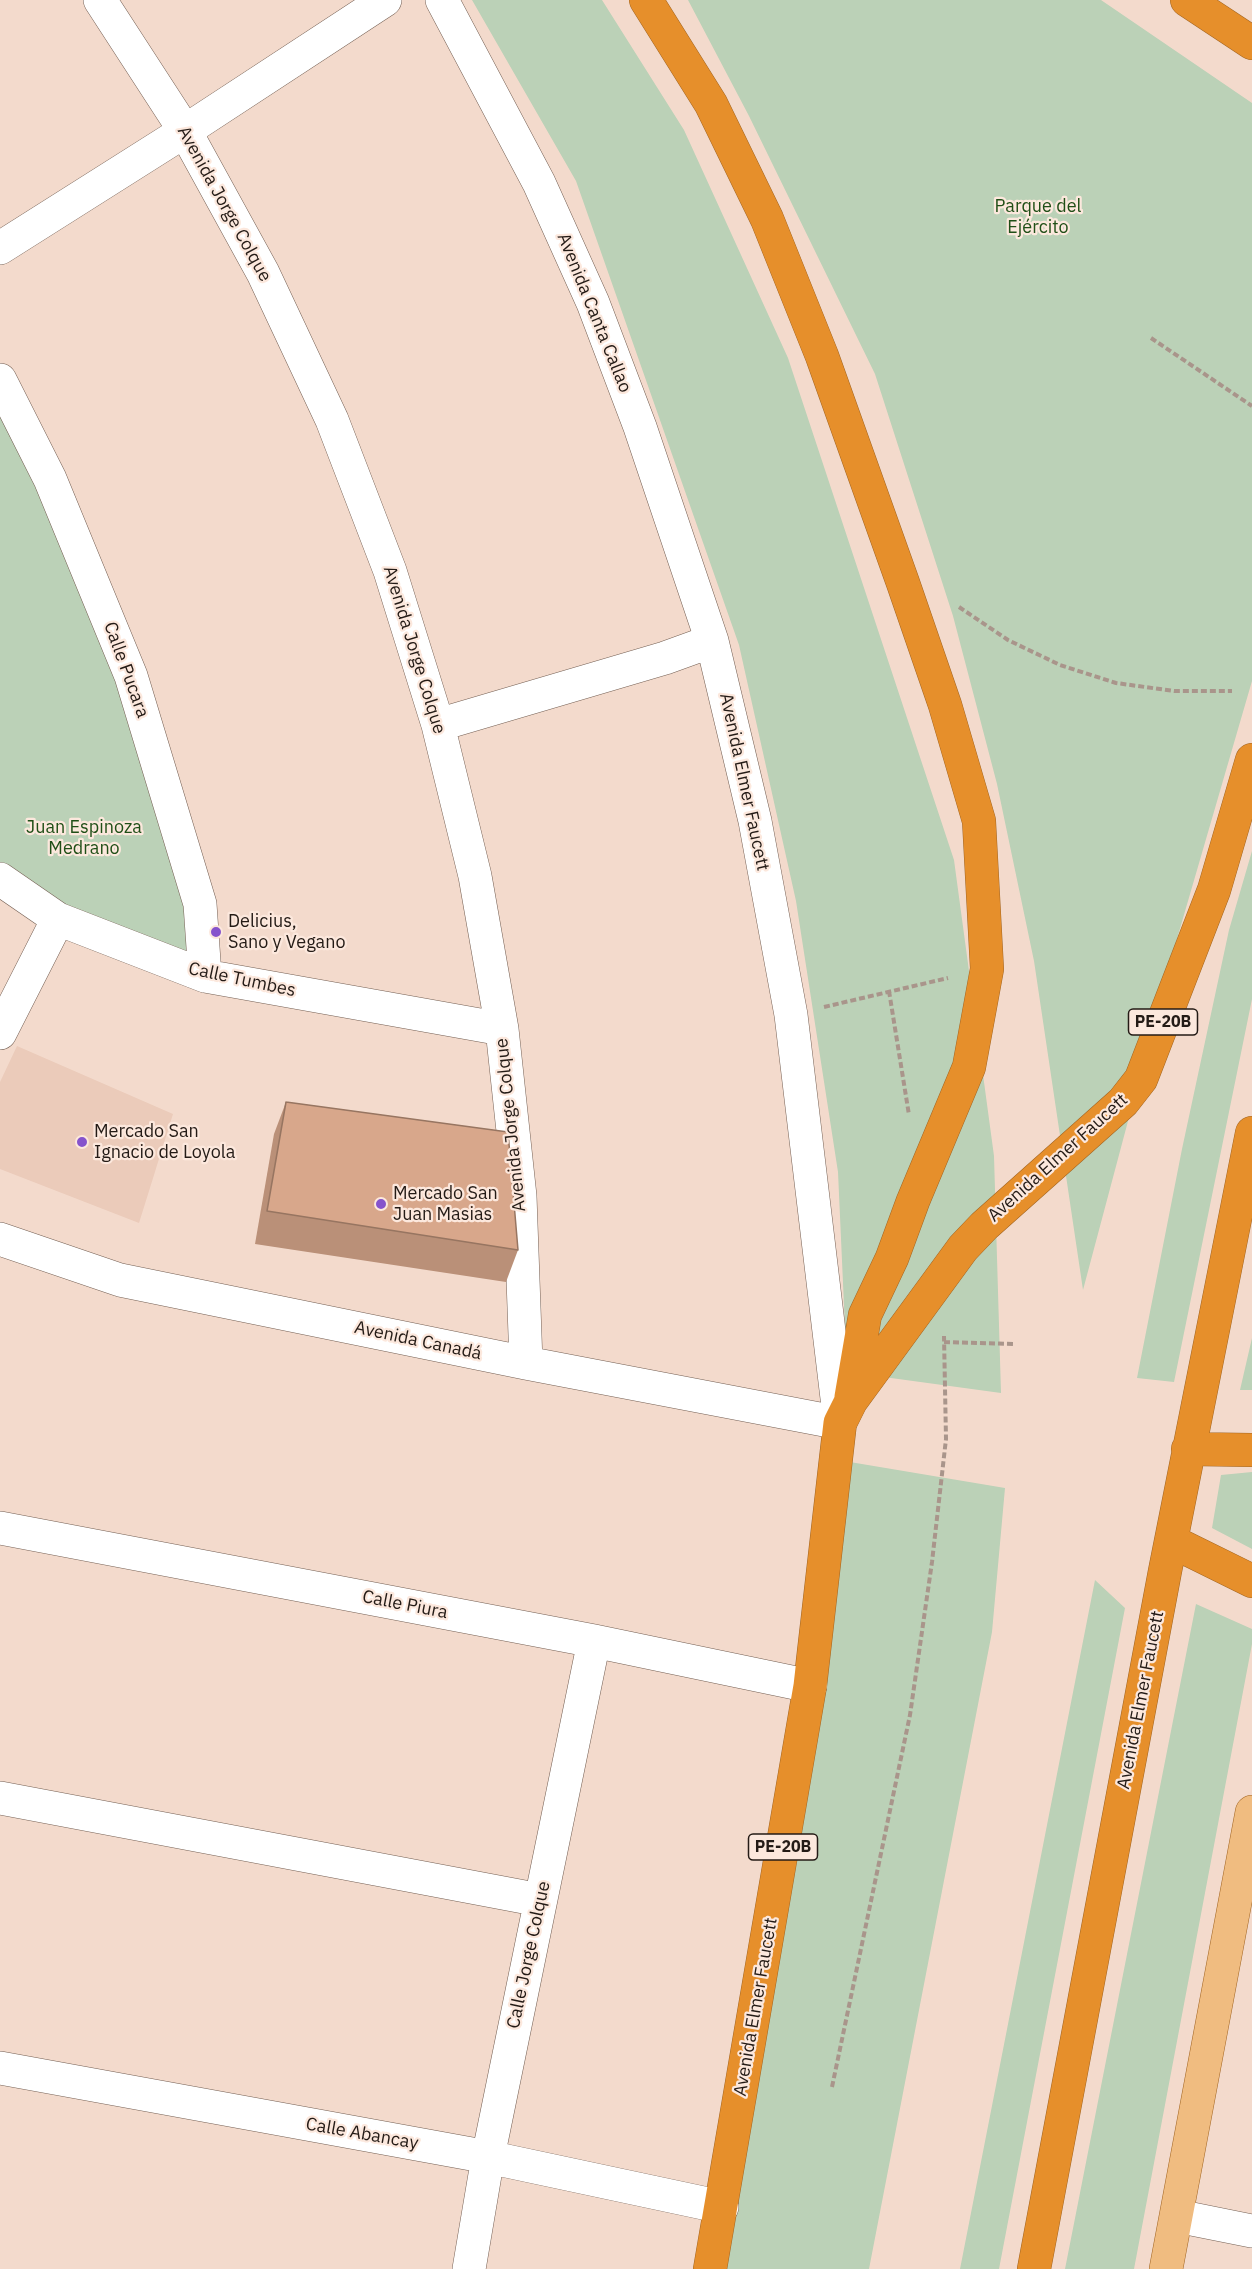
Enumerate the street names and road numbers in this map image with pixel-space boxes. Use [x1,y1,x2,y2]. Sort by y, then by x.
street label: Avenida Jorge Colque [172,122,276,286]
street label: Avenida Canta Callao [552,230,636,396]
street label: Avenida Jorge Colque [378,563,450,737]
street label: Calle Pucara [99,619,153,721]
street label: Avenida Elmer Faucett [715,691,773,873]
street label: Calle Tumbes [186,958,298,1002]
road number: PE-20B [1128,1009,1198,1035]
street label: Avenida Jorge Colque [491,1037,531,1213]
street label: Avenida Elmer Faucett [983,1089,1133,1227]
street label: Avenida Canadá [352,1317,484,1365]
street label: Calle Piura [361,1586,449,1624]
street label: Avenida Elmer Faucett [1113,1609,1169,1791]
road number: PE-20B [748,1834,818,1860]
street label: Calle Jorge Colque [503,1879,555,2031]
street label: Avenida Elmer Faucett [730,1916,782,2098]
street label: Calle Abancay [304,2113,420,2155]

